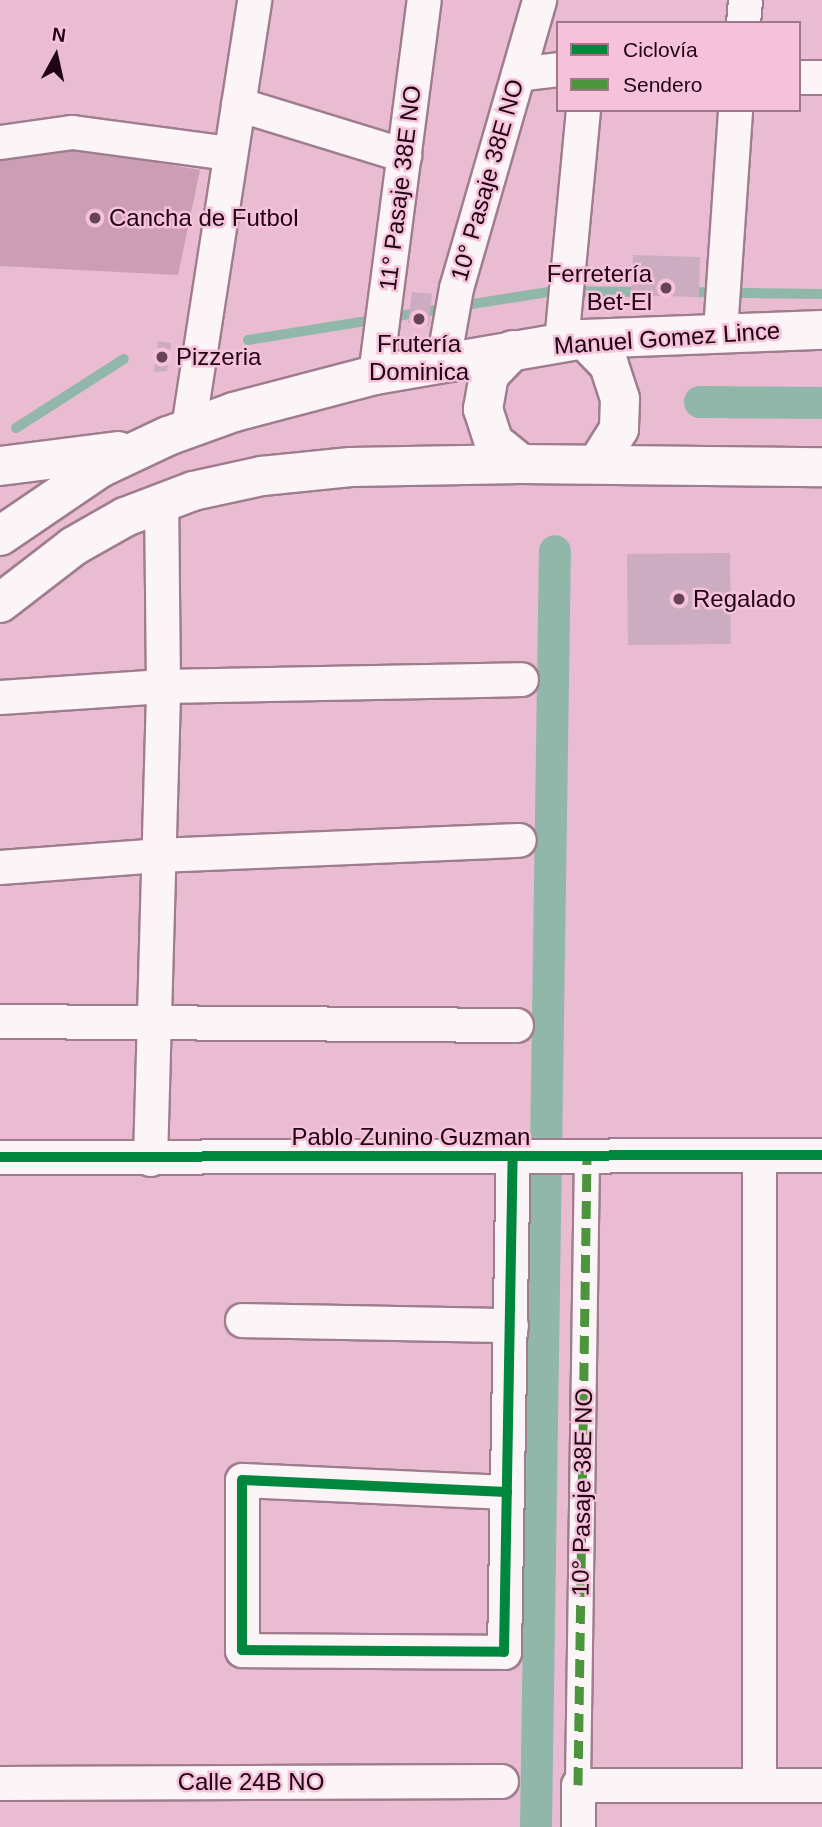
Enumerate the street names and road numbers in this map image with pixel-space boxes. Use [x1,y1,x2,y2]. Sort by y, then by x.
street label: 10° Pasaje 38E NO [444,76,530,284]
street label: 11° Pasaje 38E NO [373,84,427,292]
street label: Manuel Gomez Lince [553,316,781,360]
street label: Pablo Zunino Guzman [292,1123,530,1151]
street label: 10° Pasaje 38E NO [566,1388,598,1596]
street label: Calle 24B NO [178,1768,324,1796]

